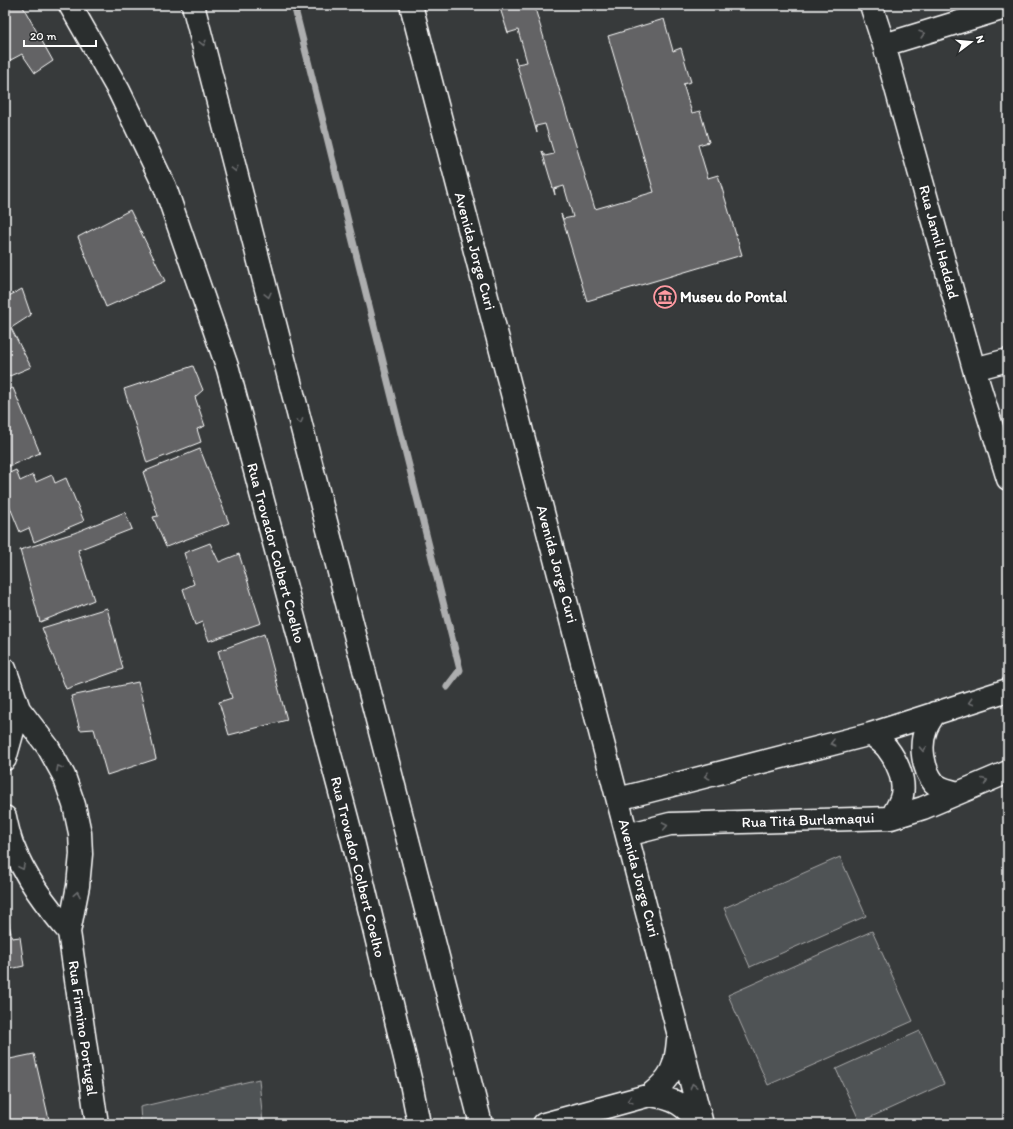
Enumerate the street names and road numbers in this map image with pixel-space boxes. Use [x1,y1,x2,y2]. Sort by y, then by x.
street label: Rua Jamil Haddad [915,183,963,301]
street label: Avenida Jorge Curi [451,190,499,312]
street label: Rua Trovador Colbert Coelho [243,461,309,645]
street label: Avenida Jorge Curi [533,503,581,625]
street label: Rua Trovador Colbert Coelho [327,775,389,959]
street label: Rua Titá Burlamaqui [741,809,875,831]
street label: Avenida Jorge Curi [615,817,663,939]
street label: Rua Firmino Portugal [65,959,102,1098]

